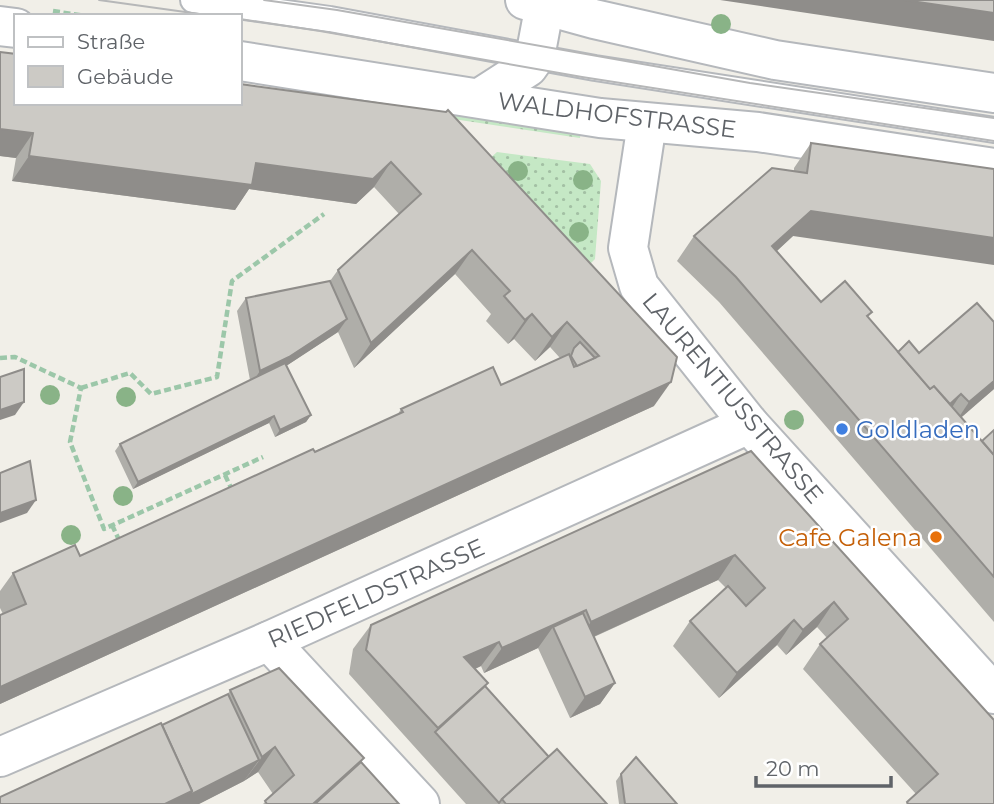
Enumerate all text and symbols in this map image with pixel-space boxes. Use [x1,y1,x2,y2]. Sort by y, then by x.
legend [14,14,242,105]
text: Straße [77,29,145,54]
text: Gebäude [77,64,174,89]
street label: WALDHOFSTRASSE [496,86,738,144]
street label: LAURENTIUSSTRASSE [636,287,830,509]
place label: Goldladen [856,415,980,444]
marker: Goldladen [834,421,850,437]
place label: Cafe Galena [778,523,922,552]
marker: Cafe Galena [928,529,944,545]
street label: RIEDFELDSTRASSE [263,532,489,654]
scale bar [756,744,891,788]
text: 20 m [766,756,820,781]

